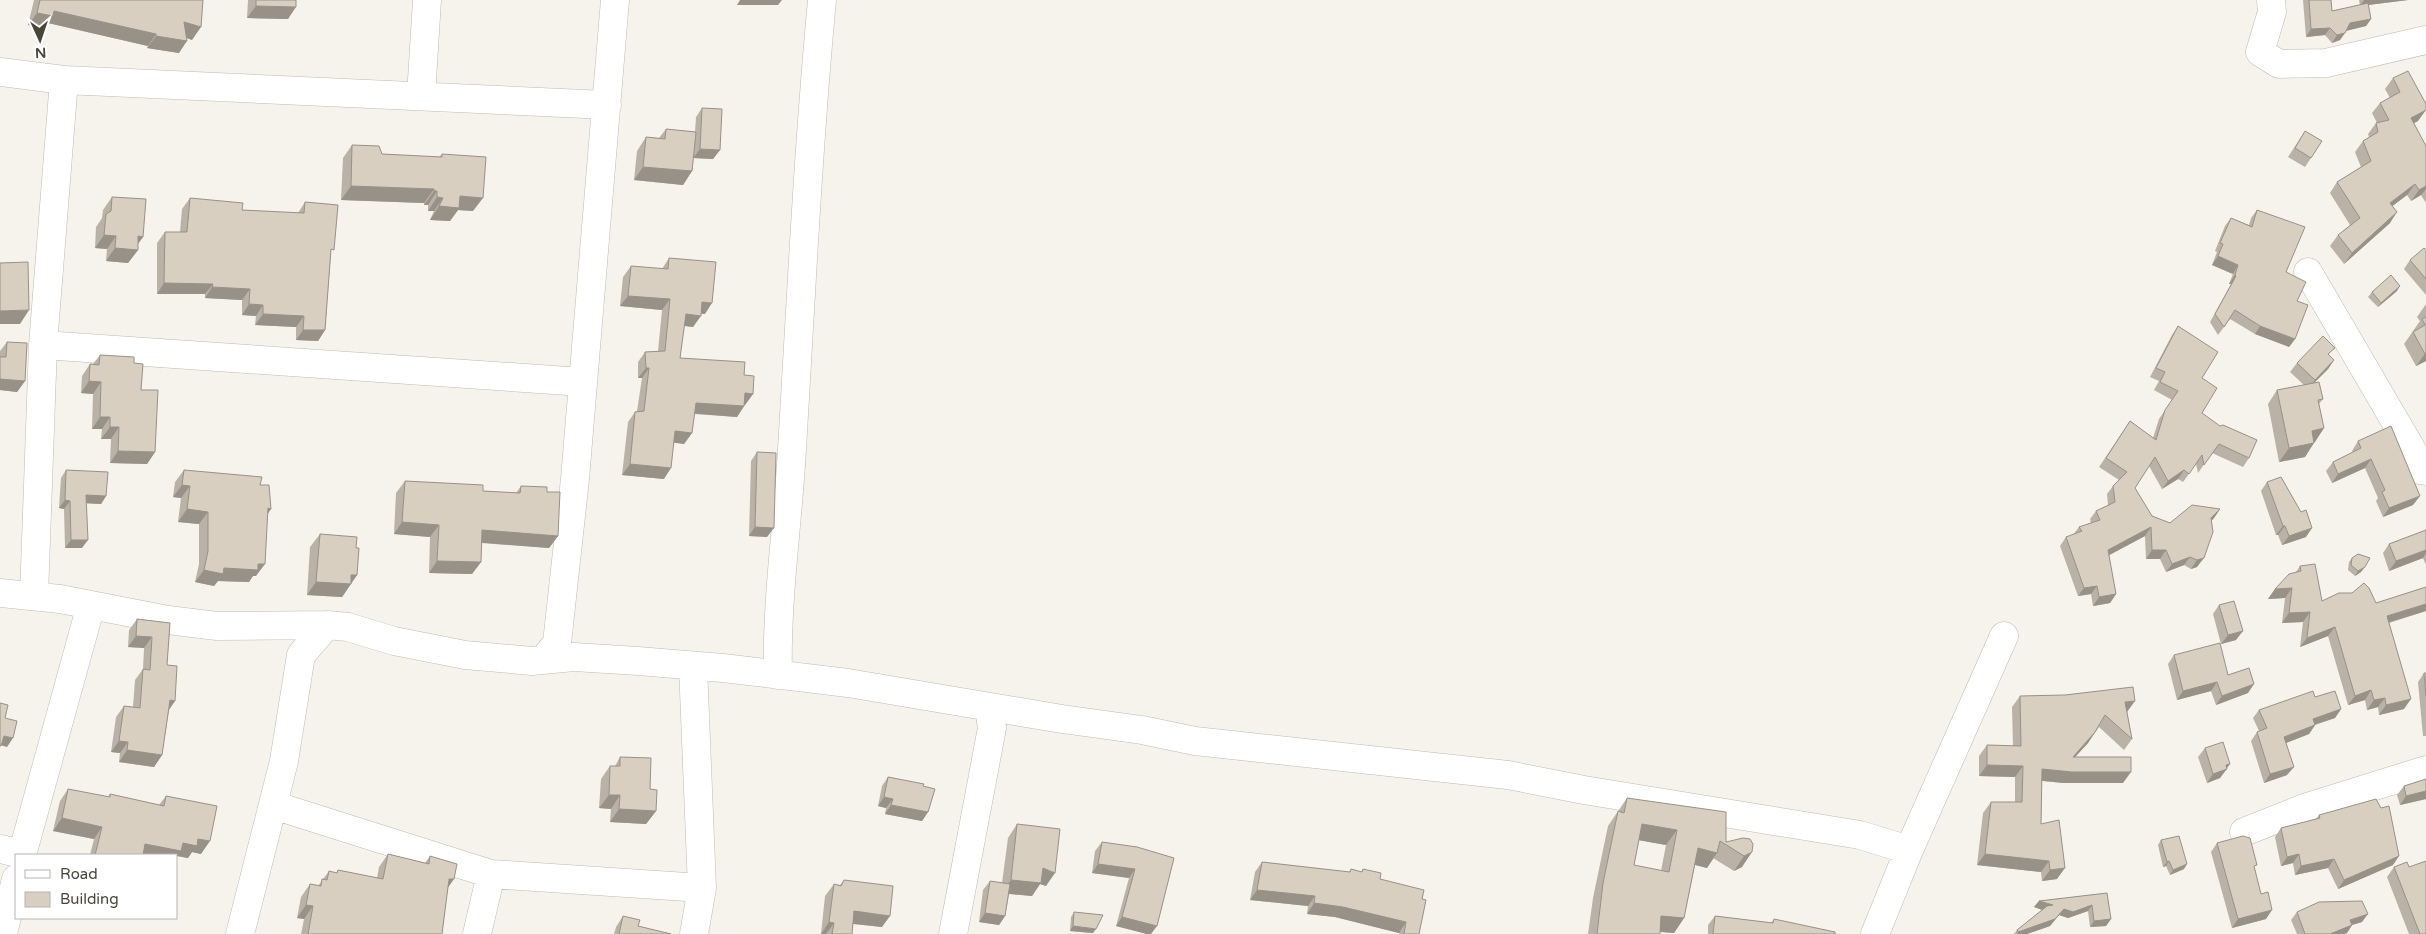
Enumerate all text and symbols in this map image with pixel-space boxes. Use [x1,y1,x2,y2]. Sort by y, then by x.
north arrow [15,15,65,65]
text: N [35,44,47,61]
legend [15,854,178,919]
text: Road [60,865,98,883]
text: Building [60,890,119,908]

